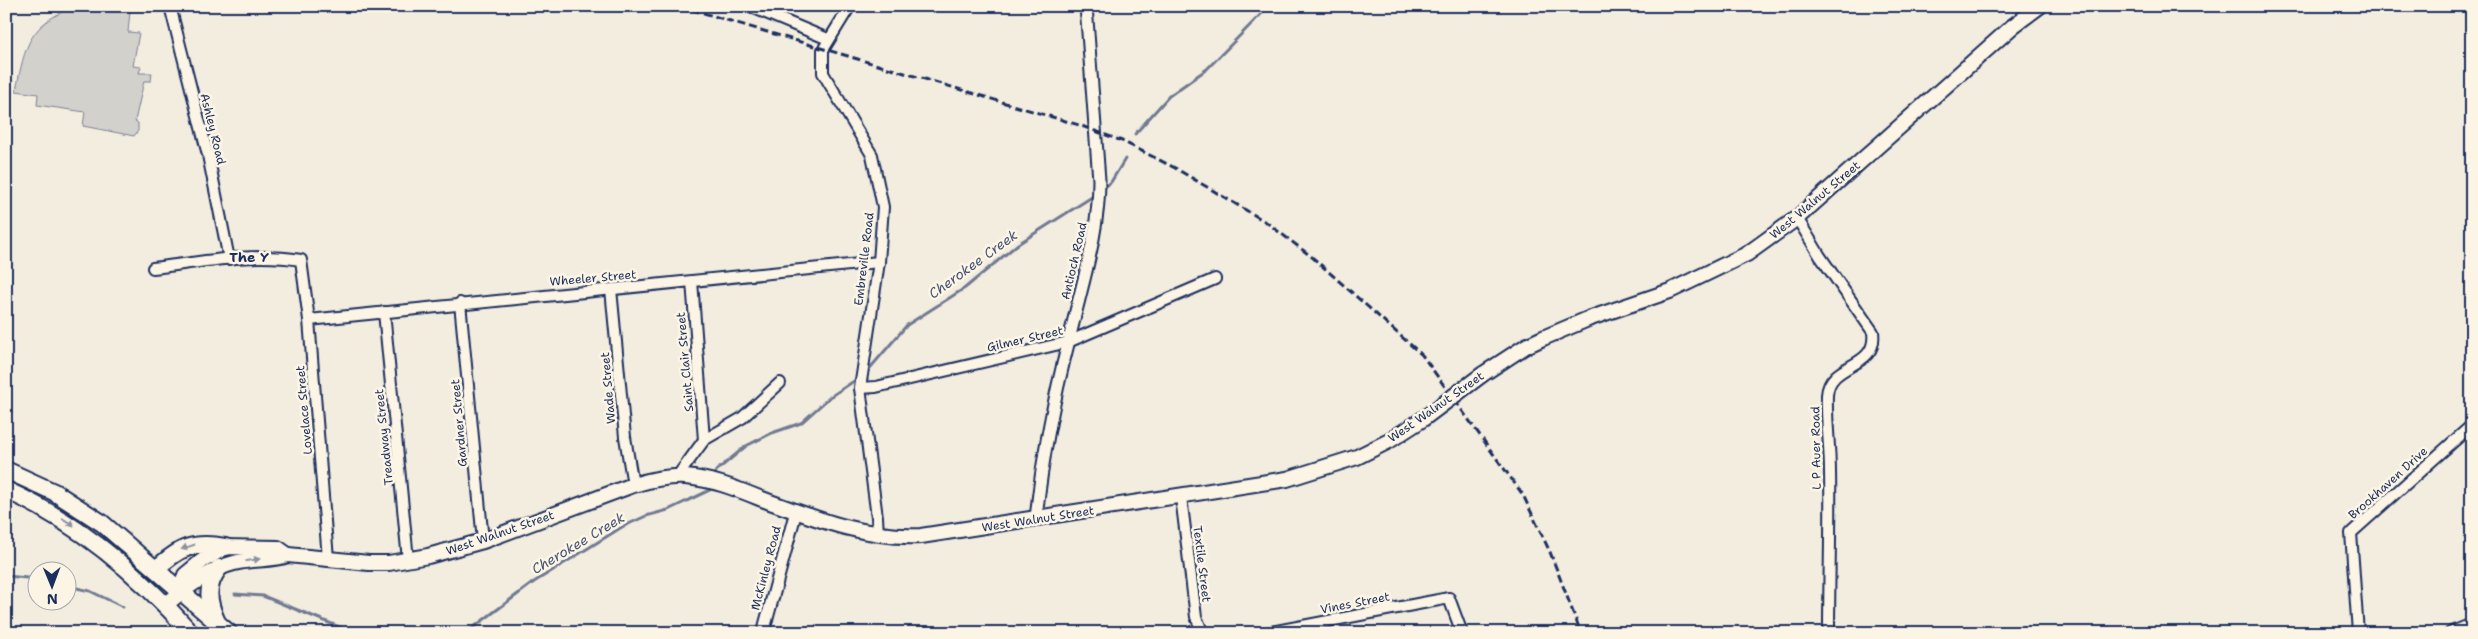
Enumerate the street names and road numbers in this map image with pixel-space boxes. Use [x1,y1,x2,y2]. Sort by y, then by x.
street label: Ashley Road [196,92,230,167]
street label: West Walnut Street [1766,157,1864,243]
street label: Embreville Road [850,211,878,307]
street label: Antioch Road [1057,220,1091,301]
street label: Wheeler Street [549,266,637,290]
street label: Saint Clair Street [673,311,697,413]
street label: Gilmer Street [985,322,1065,356]
street label: Wade Street [597,351,619,425]
street label: Lovelace Street [292,365,316,455]
street label: West Walnut Street [1385,368,1487,446]
street label: Gardner Street [447,378,471,468]
street label: Treadway Street [371,388,397,486]
street label: L P Auer Road [1807,406,1825,490]
street label: Brookhaven Drive [2345,443,2431,523]
street label: West Walnut Street [981,502,1095,536]
street label: West Walnut Street [444,507,556,559]
street label: McKinley Road [747,524,785,612]
street label: Textile Street [1189,525,1215,603]
street label: Vines Street [1319,588,1391,618]

